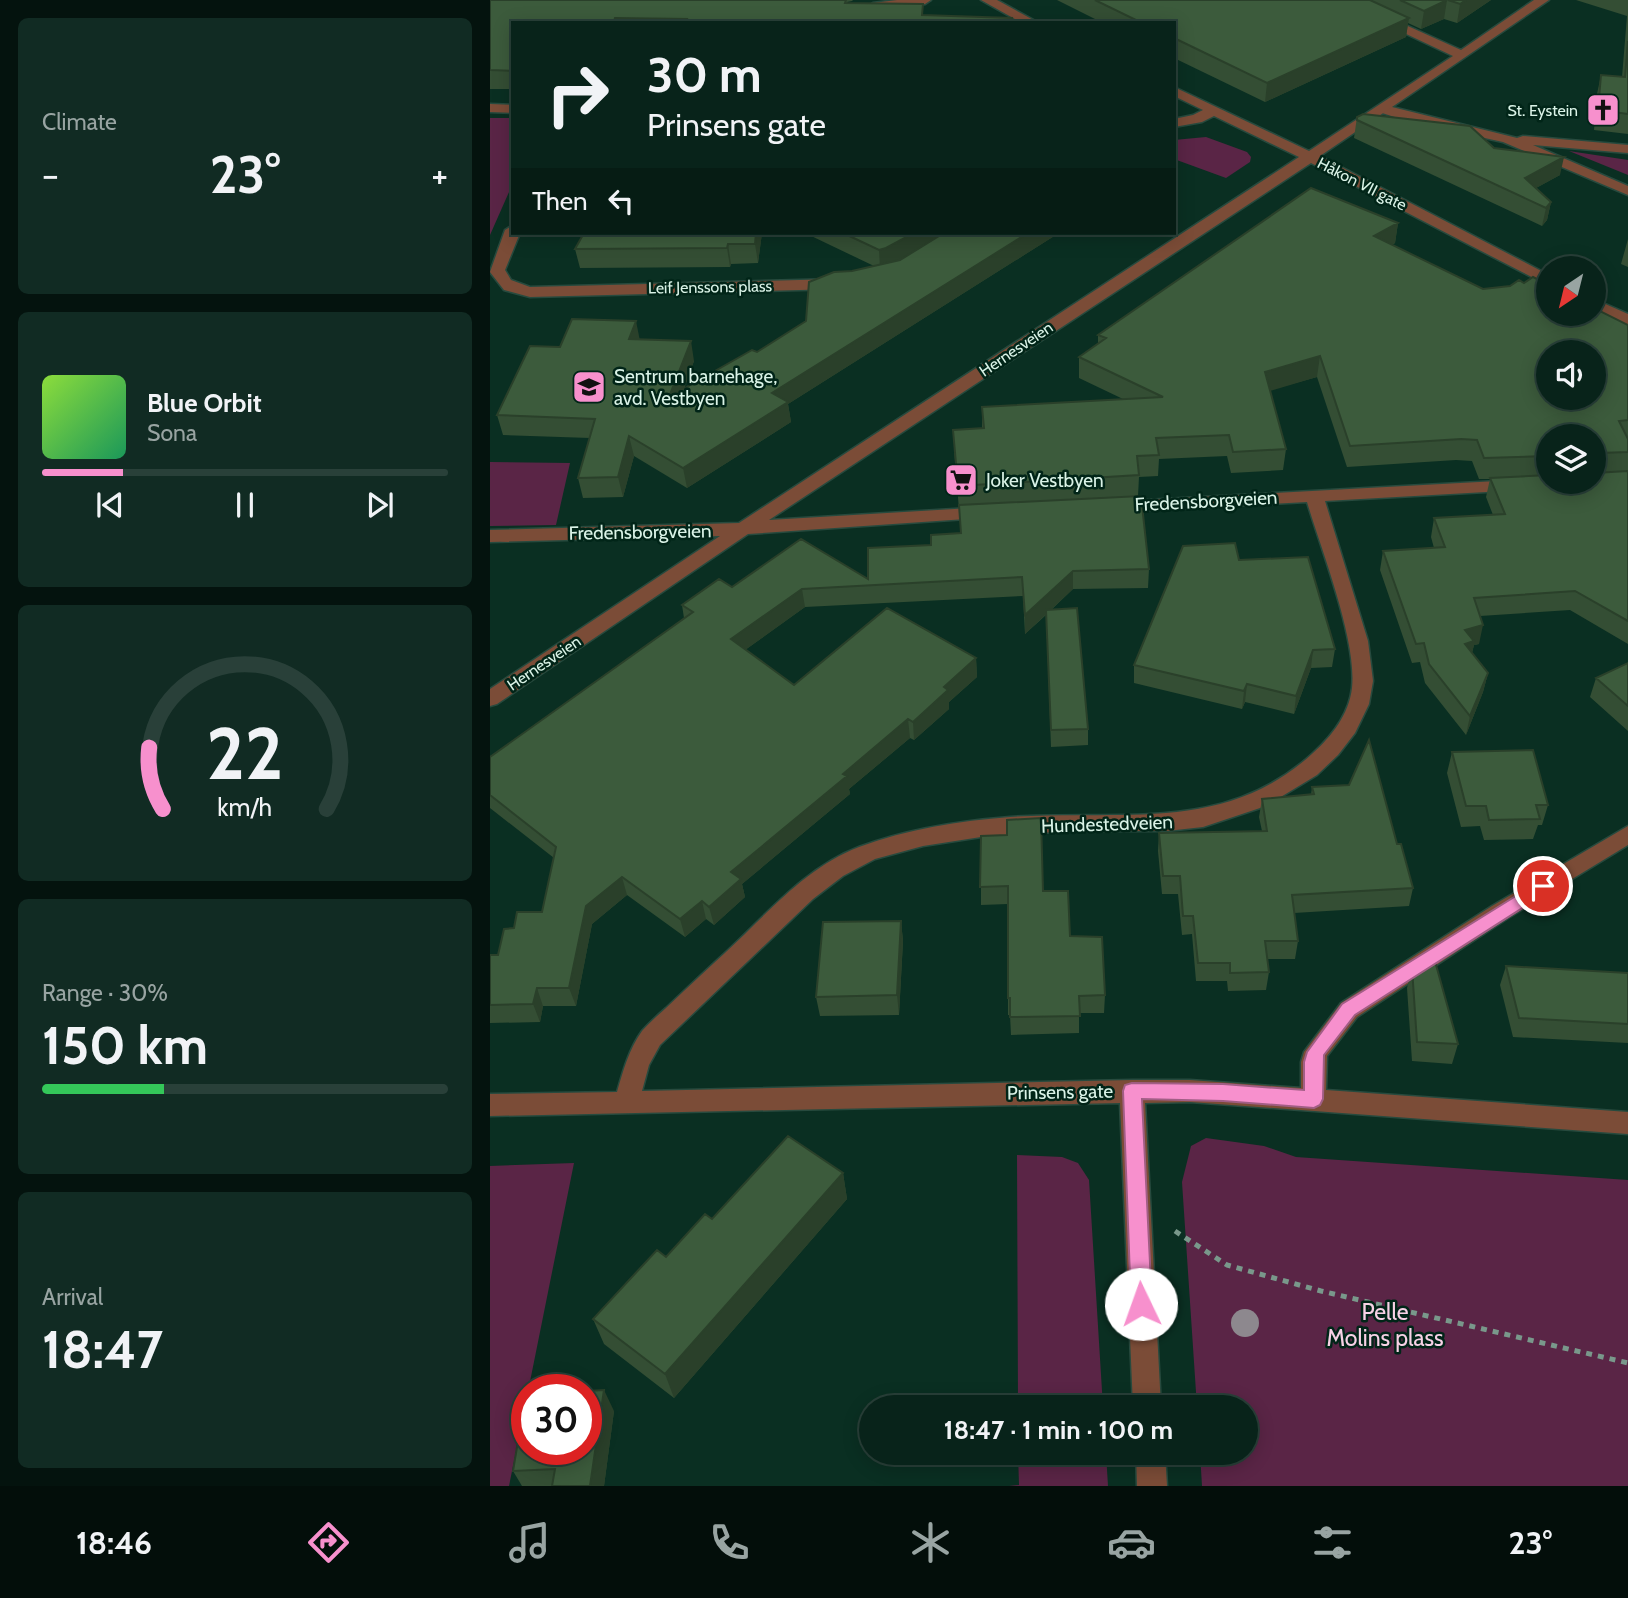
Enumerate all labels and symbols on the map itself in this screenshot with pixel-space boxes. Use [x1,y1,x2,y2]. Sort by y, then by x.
church icon: St. Eystein [1584,91,1622,129]
place label: St. Eystein [1507,101,1578,120]
street label: Håkon VII gate [1314,153,1410,215]
north arrow [1536,256,1606,326]
street label: Leif Jenssons plass [648,276,773,298]
street label: Hernesveien [976,317,1056,381]
place label: Sentrum barnehage, avd. Vestbyen [614,365,777,410]
school or university icon: Sentrum barnehage, avd. Vestbyen [570,368,608,406]
supermarket icon: Joker Vestbyen [942,461,980,499]
place label: Joker Vestbyen [985,469,1104,492]
street label: Fredensborgveien [1134,486,1278,516]
street label: Fredensborgveien [568,519,712,545]
street label: Hernesveien [504,631,584,695]
street label: Hundestedveien [1041,810,1173,838]
pin [1513,856,1573,916]
street label: Prinsens gate [1007,1080,1114,1104]
position arrow [1104,1267,1178,1341]
park label: Pelle Molins plass [1326,1298,1444,1352]
speed limit sign: 30 [511,1374,602,1465]

